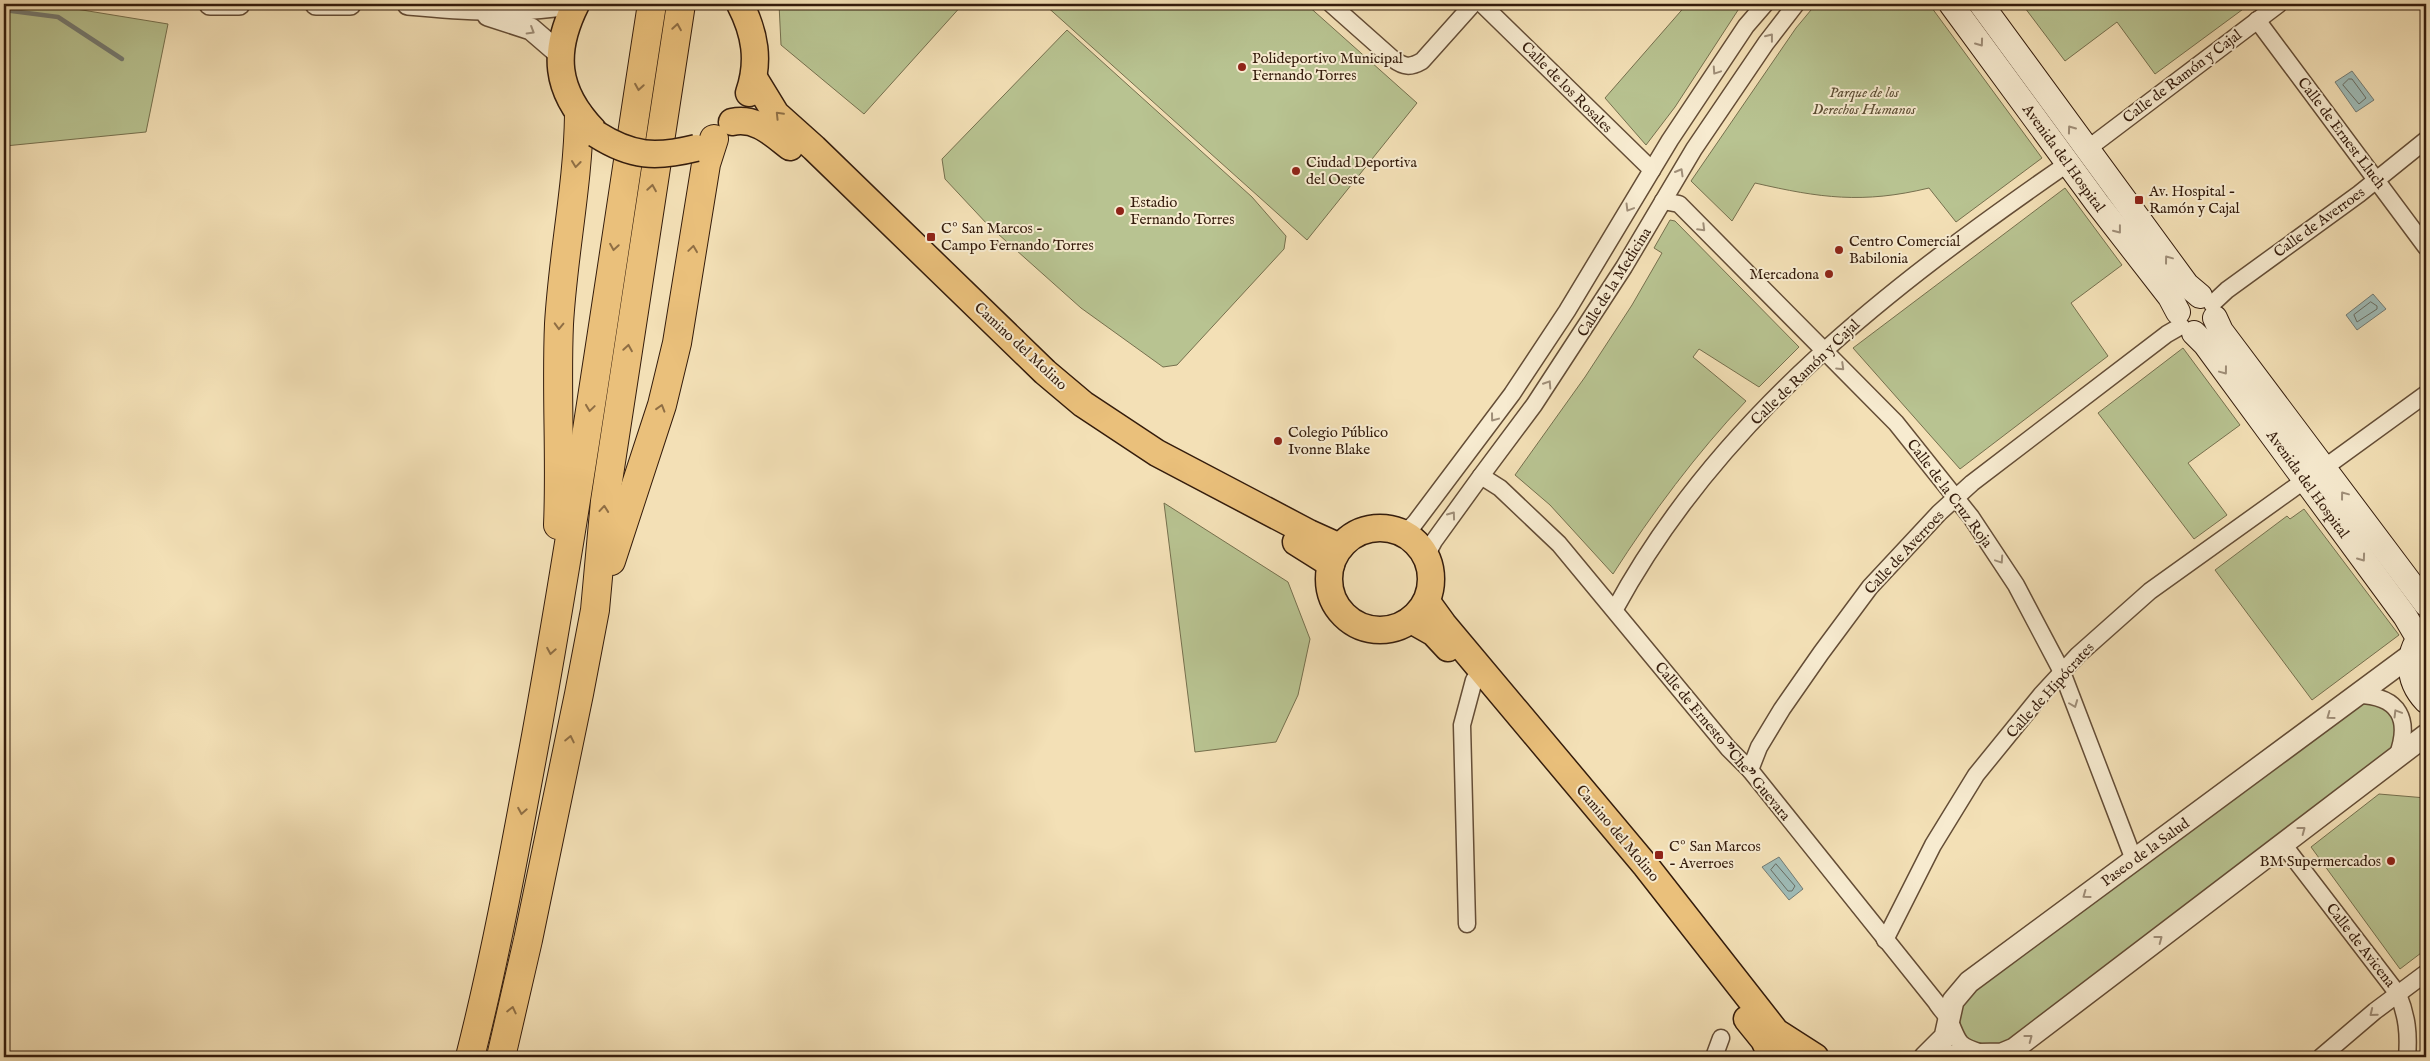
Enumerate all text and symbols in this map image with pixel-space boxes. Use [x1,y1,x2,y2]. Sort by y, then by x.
one-way arrow [671,23,682,31]
one-way arrow [526,24,535,34]
street label: Calle de Ramón y Cajal [2119,25,2246,127]
one-way arrow [1765,34,1773,43]
one-way arrow [1974,37,1983,47]
street label: Calle de los Rosales [1517,38,1616,137]
place label: Polideportivo Municipal Fernando Torres [1252,49,1404,85]
marker: Polideportivo Municipal Fernando Torres [1236,61,1248,73]
one-way arrow [1713,65,1722,75]
street label: Calle de Ernest Lluch [2293,74,2390,193]
one-way arrow [634,82,644,91]
park label: Parque de los Derechos Humanos [1813,83,1916,119]
street label: Avenida del Hospital [2017,100,2110,217]
one-way arrow [776,112,785,121]
one-way arrow [2068,125,2077,135]
place label: Ciudad Deportiva del Oeste [1306,153,1417,189]
one-way arrow [571,160,582,168]
marker: Ciudad Deportiva del Oeste [1290,165,1302,177]
one-way arrow [1674,169,1684,178]
place label: Av. Hospital - Ramón y Cajal [2148,182,2241,218]
one-way arrow [646,183,656,192]
street label: Calle de Averroes [2270,183,2369,262]
place label: Estadio Fernando Torres [1130,193,1234,229]
marker: Av. Hospital - Ramón y Cajal [2133,194,2145,206]
one-way arrow [1625,203,1635,212]
marker: Estadio Fernando Torres [1114,205,1126,217]
place label: Cº San Marcos - Campo Fernando Torres [941,219,1094,255]
one-way arrow [1696,222,1705,231]
street label: Calle de la Medicina [1573,224,1656,340]
one-way arrow [2112,224,2120,233]
marker: Cº San Marcos - Campo Fernando Torres [925,231,937,243]
place label: Centro Comercial Babilonia [1849,232,1961,268]
one-way arrow [609,243,620,251]
marker: Centro Comercial Babilonia [1833,244,1845,256]
one-way arrow [687,245,697,253]
one-way arrow [2165,255,2174,265]
place label: Mercadona [1749,265,1820,284]
marker: Mercadona [1823,268,1835,280]
street label: Camino del Molino [970,298,1071,394]
street label: Calle de Ramón y Cajal [1747,315,1864,429]
one-way arrow [554,322,565,330]
one-way arrow [623,344,633,353]
one-way arrow [1836,361,1845,370]
one-way arrow [2218,365,2228,374]
one-way arrow [1542,381,1551,390]
one-way arrow [586,404,596,412]
one-way arrow [655,405,665,413]
one-way arrow [1491,412,1499,421]
place label: Colegio Público Ivonne Blake [1288,423,1388,459]
street label: Avenida del Hospital [2261,426,2354,543]
marker: Colegio Público Ivonne Blake [1272,435,1284,447]
street label: Calle de la Cruz Roja [1903,435,1997,552]
one-way arrow [2341,491,2350,501]
one-way arrow [598,505,609,513]
street label: Calle de Averroes [1861,506,1948,598]
one-way arrow [1446,512,1455,521]
one-way arrow [2357,552,2365,561]
one-way arrow [1993,555,2003,564]
street label: Calle de Hipócrates [2002,638,2098,742]
one-way arrow [547,647,557,656]
street label: Calle de Ernesto "Che" Guevara [1651,658,1795,825]
one-way arrow [2068,699,2079,708]
one-way arrow [2326,710,2336,719]
one-way arrow [2393,710,2403,719]
one-way arrow [564,735,575,744]
street label: Camino del Molino [1572,781,1664,886]
one-way arrow [517,807,528,815]
street label: Paseo de la Salud [2097,813,2194,891]
one-way arrow [2296,827,2306,836]
place label: Cº San Marcos - Averroes [1669,837,1761,873]
marker: Cº San Marcos - Averroes [1653,849,1665,861]
place label: BM Supermercados [2259,852,2381,871]
marker: BM Supermercados [2385,855,2397,867]
one-way arrow [2083,890,2092,898]
street label: Calle de Avicena [2322,899,2400,992]
one-way arrow [2153,936,2163,945]
one-way arrow [506,1005,517,1014]
one-way arrow [2370,1008,2379,1016]
one-way arrow [2023,1035,2032,1043]

